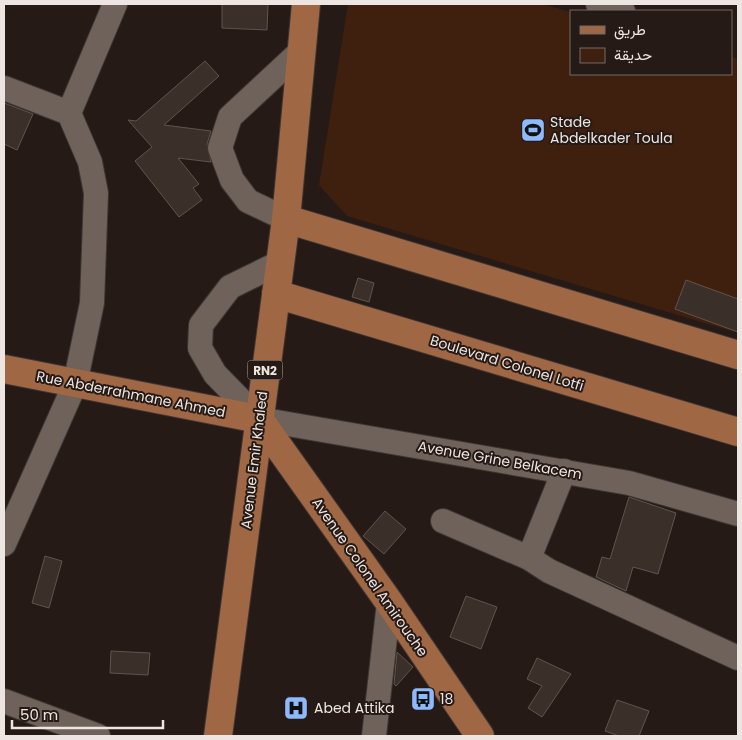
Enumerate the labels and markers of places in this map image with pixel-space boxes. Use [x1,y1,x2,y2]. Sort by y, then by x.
place label: Stade Abdelkader Toula [550,112,673,148]
sports icon: Stade Abdelkader Toula [520,117,546,143]
bus stop icon: 18 [410,686,436,712]
place label: 18 [440,689,453,709]
hospital icon: Abed Attika [283,695,309,721]
place label: Abed Attika [314,698,395,718]

